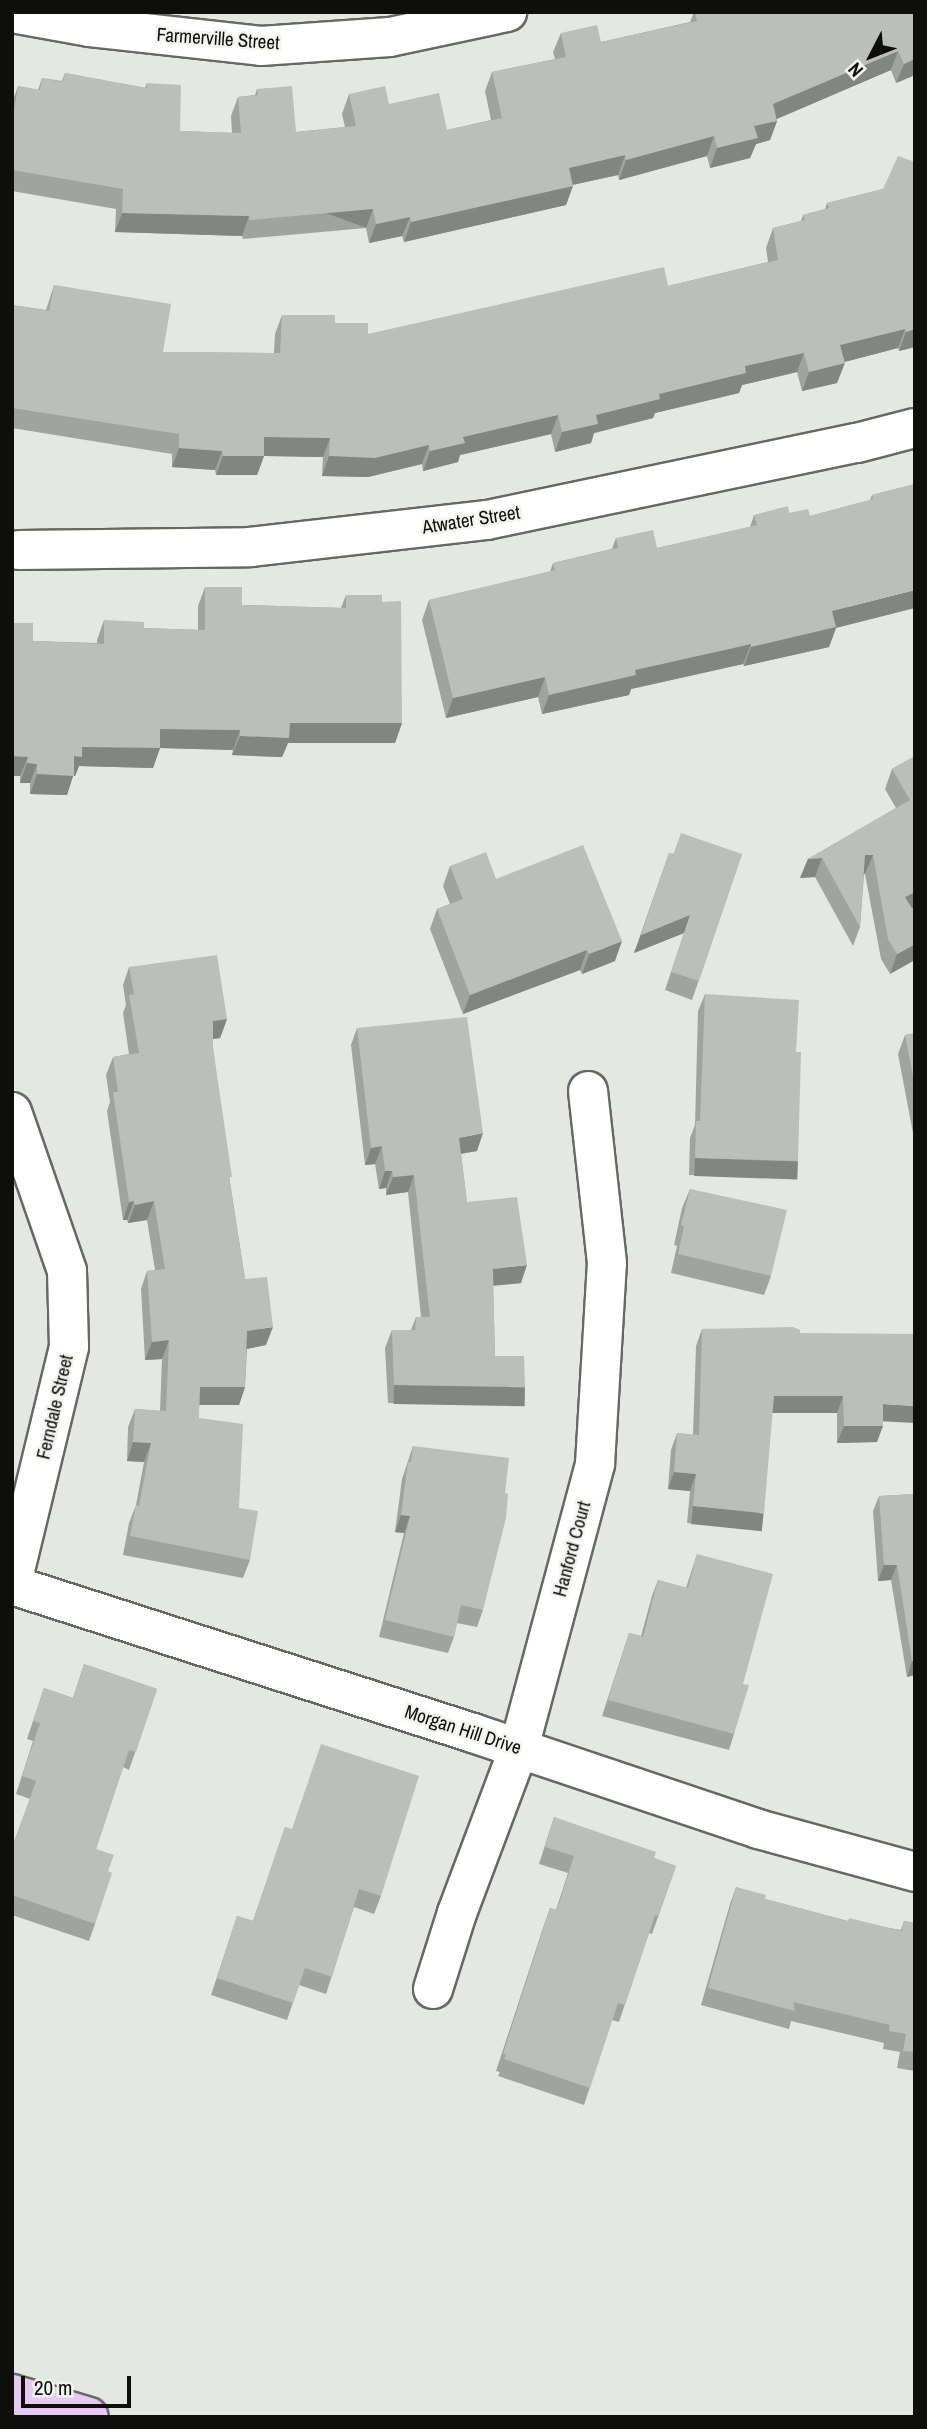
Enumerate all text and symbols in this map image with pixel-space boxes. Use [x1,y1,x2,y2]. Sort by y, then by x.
north arrow [836,21,906,91]
street label: Farmerville Street [156,23,280,55]
text: N [842,57,869,83]
street label: Atwater Street [420,501,522,539]
street label: Ferndale Street [32,1352,78,1462]
street label: Hanford Court [548,1499,596,1599]
street label: Morgan Hill Drive [402,1700,524,1760]
scale bar [24,2362,135,2406]
text: 20 m [34,2373,72,2402]

